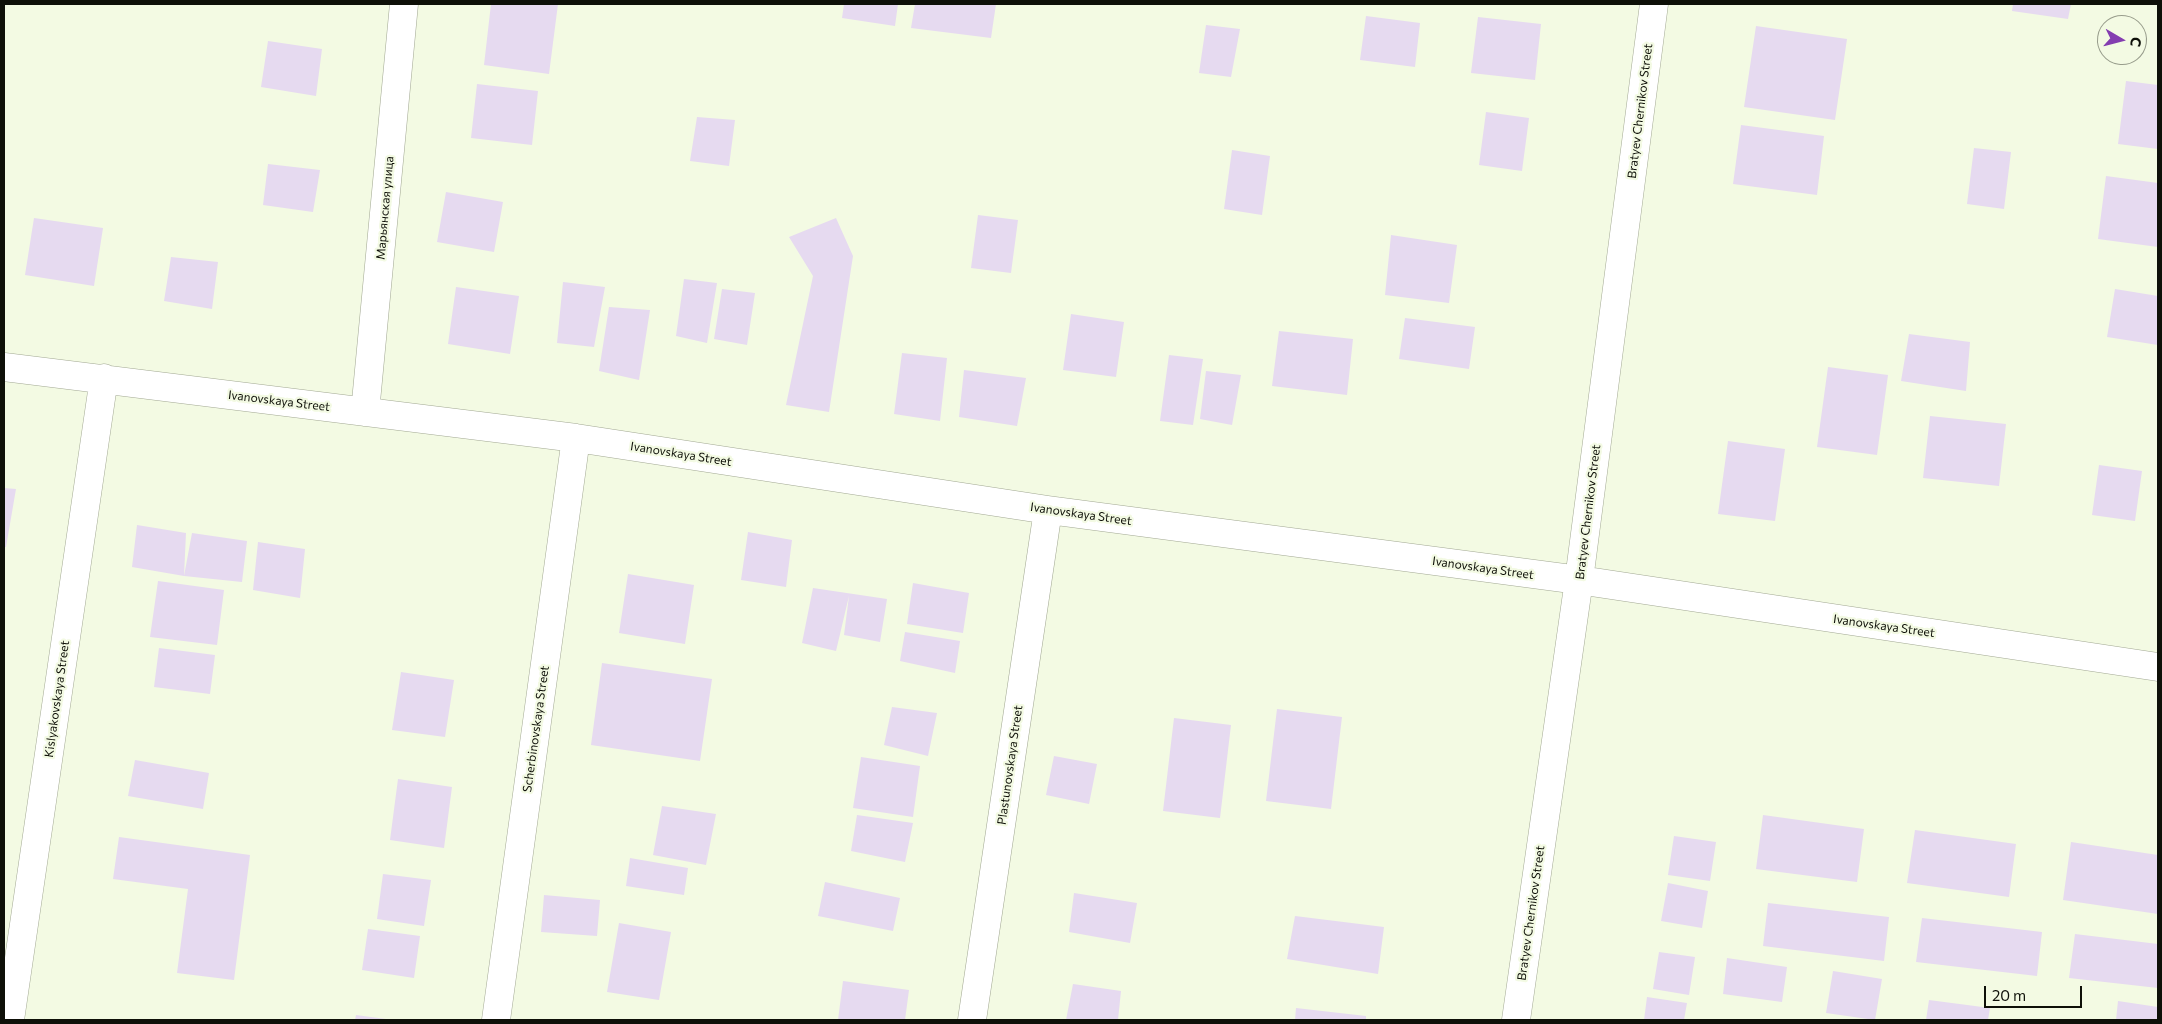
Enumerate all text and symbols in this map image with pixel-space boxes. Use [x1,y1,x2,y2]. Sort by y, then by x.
north arrow [2097,15,2147,65]
text: С [2127,36,2145,48]
street label: Bratyev Chernikov Street [1625,43,1655,179]
street label: Марьянская улица [373,156,397,260]
street label: Ivanovskaya Street [227,388,331,414]
street label: Ivanovskaya Street [629,439,733,469]
street label: Bratyev Chernikov Street [1573,444,1603,580]
street label: Ivanovskaya Street [1029,500,1133,528]
street label: Ivanovskaya Street [1431,554,1535,582]
street label: Ivanovskaya Street [1832,612,1936,640]
street label: Kislyakovskaya Street [42,640,72,758]
street label: Scherbinovskaya Street [520,665,552,793]
street label: Plastunovskaya Street [994,704,1026,826]
street label: Bratyev Chernikov Street [1514,845,1548,981]
scale bar [1987,976,2084,1008]
text: 20 m [1992,986,2026,1004]

